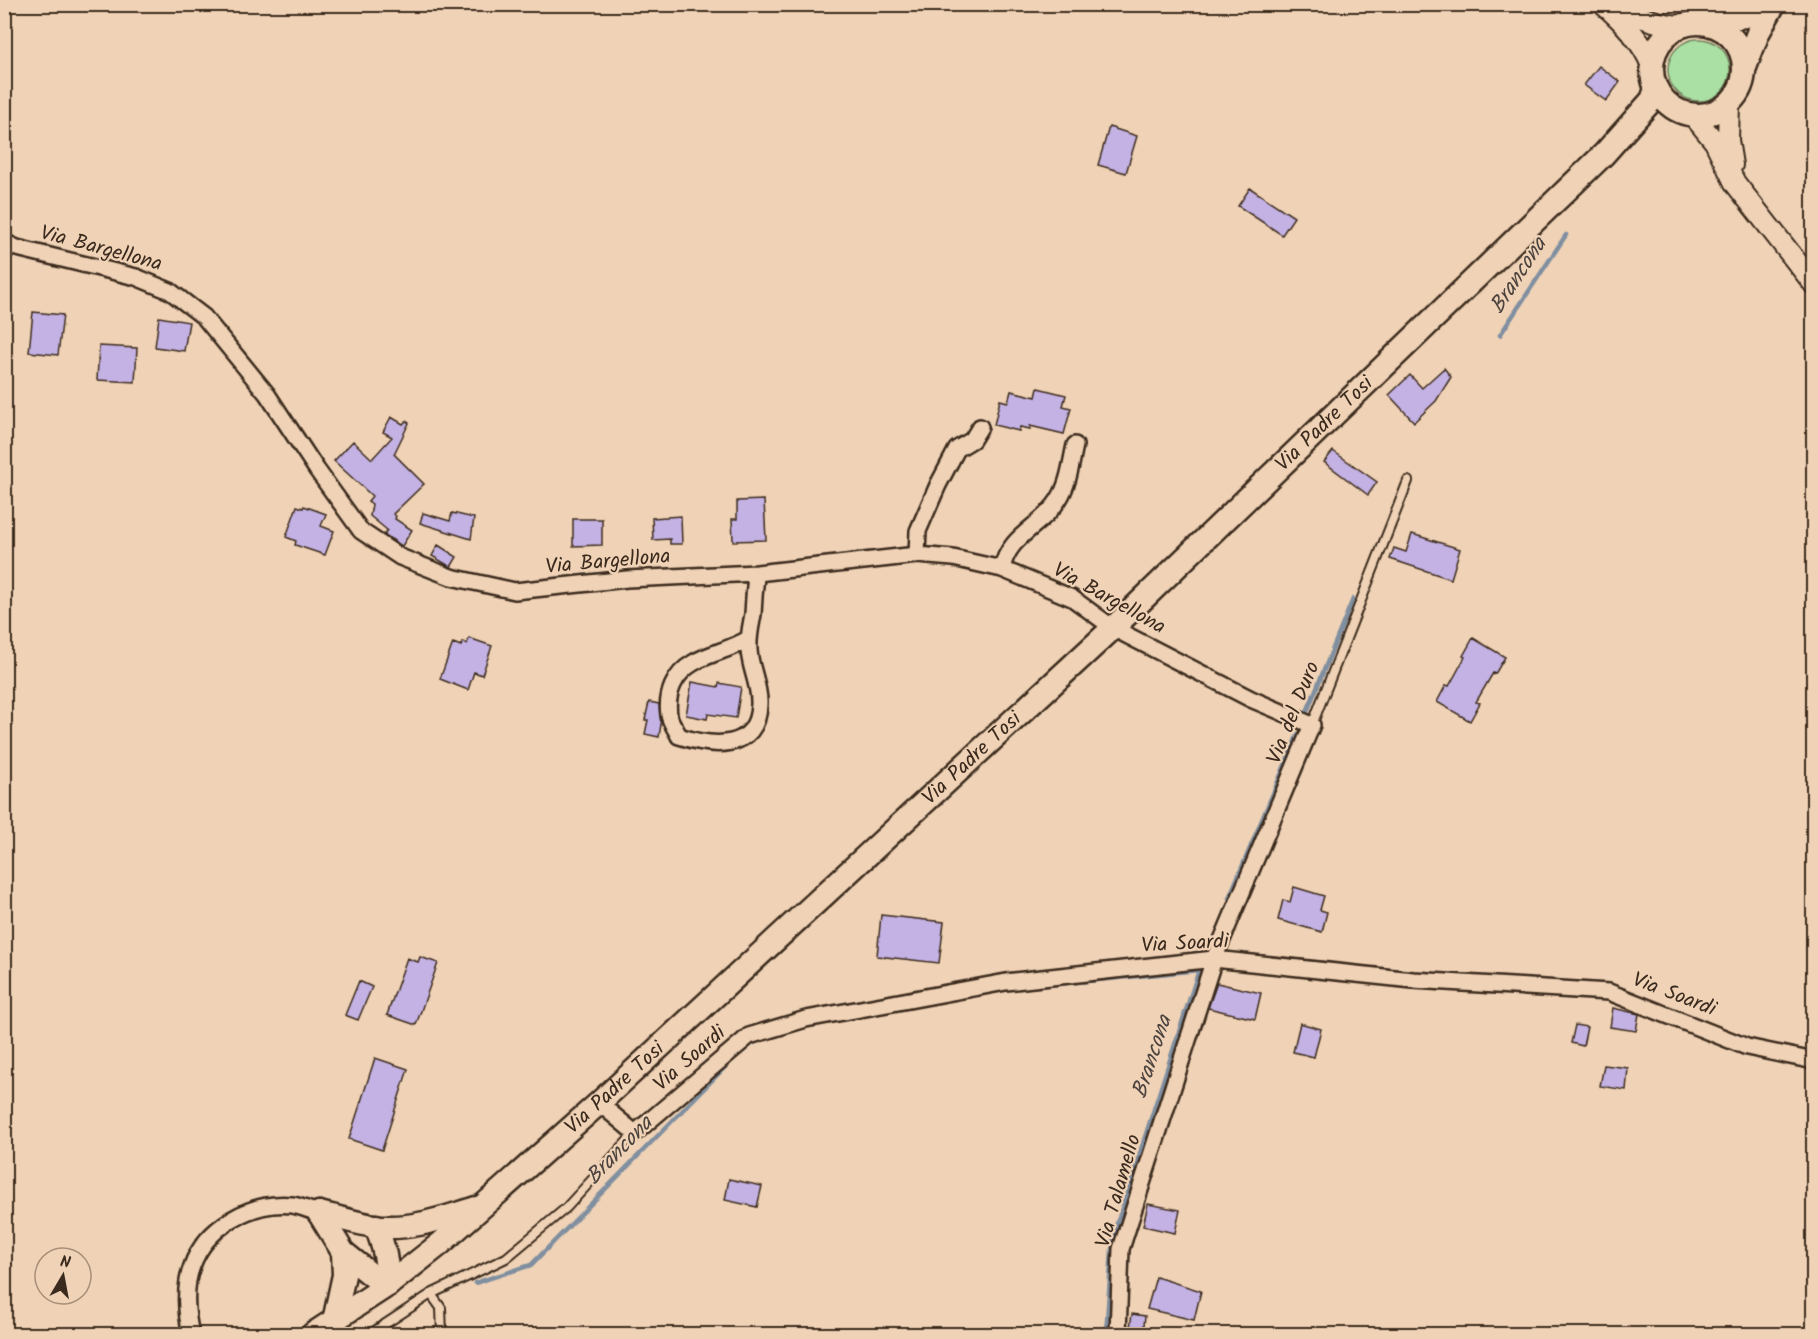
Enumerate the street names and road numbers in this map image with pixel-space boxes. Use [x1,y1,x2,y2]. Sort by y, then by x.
street label: Via Bargellona [36,217,166,281]
street label: Via Padre Tosi [1268,368,1382,479]
street label: Via Bargellona [544,540,672,584]
street label: Via Bargellona [1046,554,1172,644]
street label: Via del Duro [1258,657,1330,769]
street label: Via Padre Tosi [914,703,1030,813]
street label: Via Soardi [1141,925,1230,963]
street label: Via Soardi [1627,964,1722,1026]
street label: Via Soardi [646,1017,735,1100]
street label: Via Padre Tosi [557,1033,673,1143]
street label: Via Talamello [1087,1130,1151,1252]

